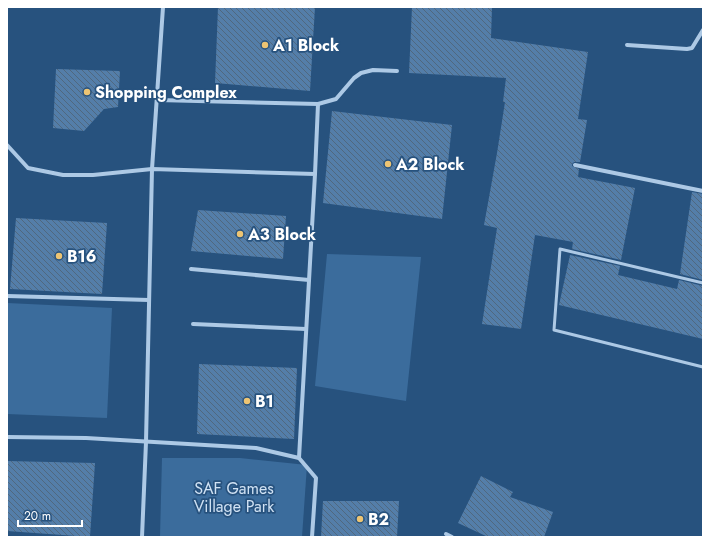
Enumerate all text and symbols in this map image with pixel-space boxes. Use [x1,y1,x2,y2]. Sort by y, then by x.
place label: A1 Block [272,34,340,57]
marker: A1 Block [260,40,270,50]
place label: Shopping Complex [95,81,237,104]
marker: Shopping Complex [82,87,92,97]
place label: A2 Block [395,153,465,176]
marker: A2 Block [383,159,393,169]
place label: A3 Block [247,223,317,246]
marker: A3 Block [235,229,245,239]
place label: B16 [67,245,96,268]
marker: B16 [54,251,64,261]
place label: B1 [255,390,274,413]
marker: B1 [242,396,252,406]
park label: SAF Games Village Park [194,477,275,518]
scale bar [18,502,82,528]
text: 20 m [24,507,51,525]
place label: B2 [368,508,389,531]
marker: B2 [355,514,365,524]

